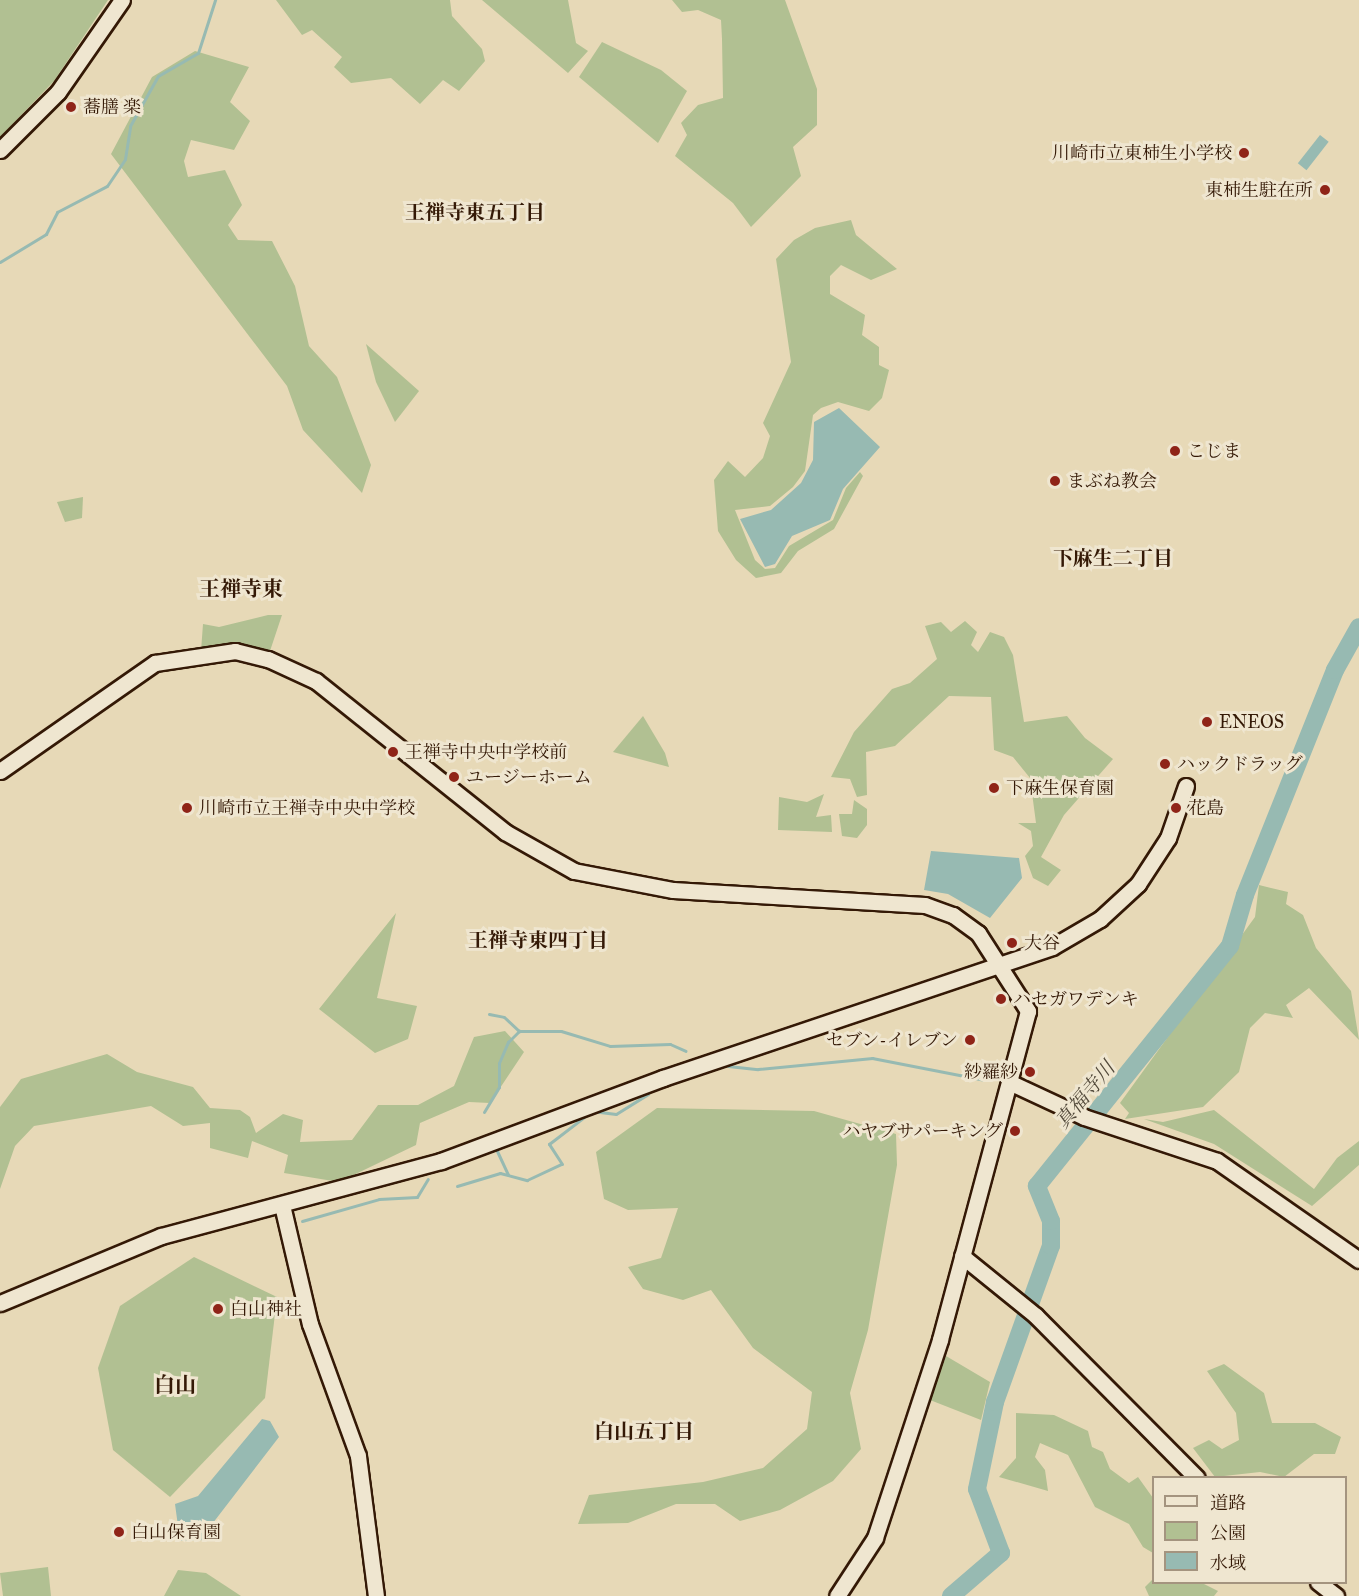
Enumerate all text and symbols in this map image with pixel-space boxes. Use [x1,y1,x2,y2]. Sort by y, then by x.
place label: 蕎膳 楽 [83,96,141,118]
marker: 蕎膳 楽 [64,100,78,114]
place label: 川崎市立東柿生小学校 [1052,142,1232,164]
marker: 川崎市立東柿生小学校 [1237,146,1251,160]
place label: 東柿生駐在所 [1205,179,1313,201]
marker: 東柿生駐在所 [1318,183,1332,197]
district label: 王禅寺東五丁目 [405,200,545,224]
place label: こじま [1187,440,1241,462]
marker: こじま [1168,444,1182,458]
place label: まぶね教会 [1067,470,1157,492]
marker: まぶね教会 [1048,474,1062,488]
district label: 下麻生二丁目 [1053,546,1173,570]
district label: 王禅寺東 [199,576,283,602]
place label: ENEOS [1219,711,1284,733]
marker: ENEOS [1200,715,1214,729]
place label: 王禅寺中央中学校前 [405,741,567,763]
marker: 王禅寺中央中学校前 [386,745,400,759]
place label: ハックドラッグ [1177,753,1303,775]
marker: ハックドラッグ [1158,757,1172,771]
place label: ユージーホーム [466,766,592,788]
marker: ユージーホーム [447,770,461,784]
place label: 下麻生保育園 [1006,777,1114,799]
marker: 下麻生保育園 [987,781,1001,795]
place label: 川崎市立王禅寺中央中学校 [199,797,415,819]
place label: 花島 [1188,797,1224,819]
marker: 川崎市立王禅寺中央中学校 [180,801,194,815]
marker: 花島 [1169,801,1183,815]
district label: 王禅寺東四丁目 [468,928,608,952]
place label: 大谷 [1024,932,1060,954]
marker: 大谷 [1005,936,1019,950]
place label: ハセガワデンキ [1013,988,1139,1010]
marker: ハセガワデンキ [994,992,1008,1006]
place label: セブン-イレブン [825,1029,958,1051]
marker: セブン-イレブン [963,1033,977,1047]
water label: 真福寺川 [1050,1057,1120,1133]
place label: 紗羅紗 [964,1061,1018,1083]
marker: 紗羅紗 [1023,1065,1037,1079]
place label: ハヤブサパーキング [841,1120,1003,1142]
marker: ハヤブサパーキング [1008,1124,1022,1138]
place label: 白山神社 [230,1298,302,1320]
marker: 白山神社 [211,1302,225,1316]
district label: 白山 [154,1372,196,1398]
district label: 白山五丁目 [594,1419,694,1443]
legend [1152,1476,1347,1584]
text: 道路 [1210,1492,1246,1514]
place label: 白山保育園 [131,1521,221,1543]
text: 公園 [1210,1522,1246,1544]
marker: 白山保育園 [112,1525,126,1539]
text: 水域 [1210,1552,1246,1574]

